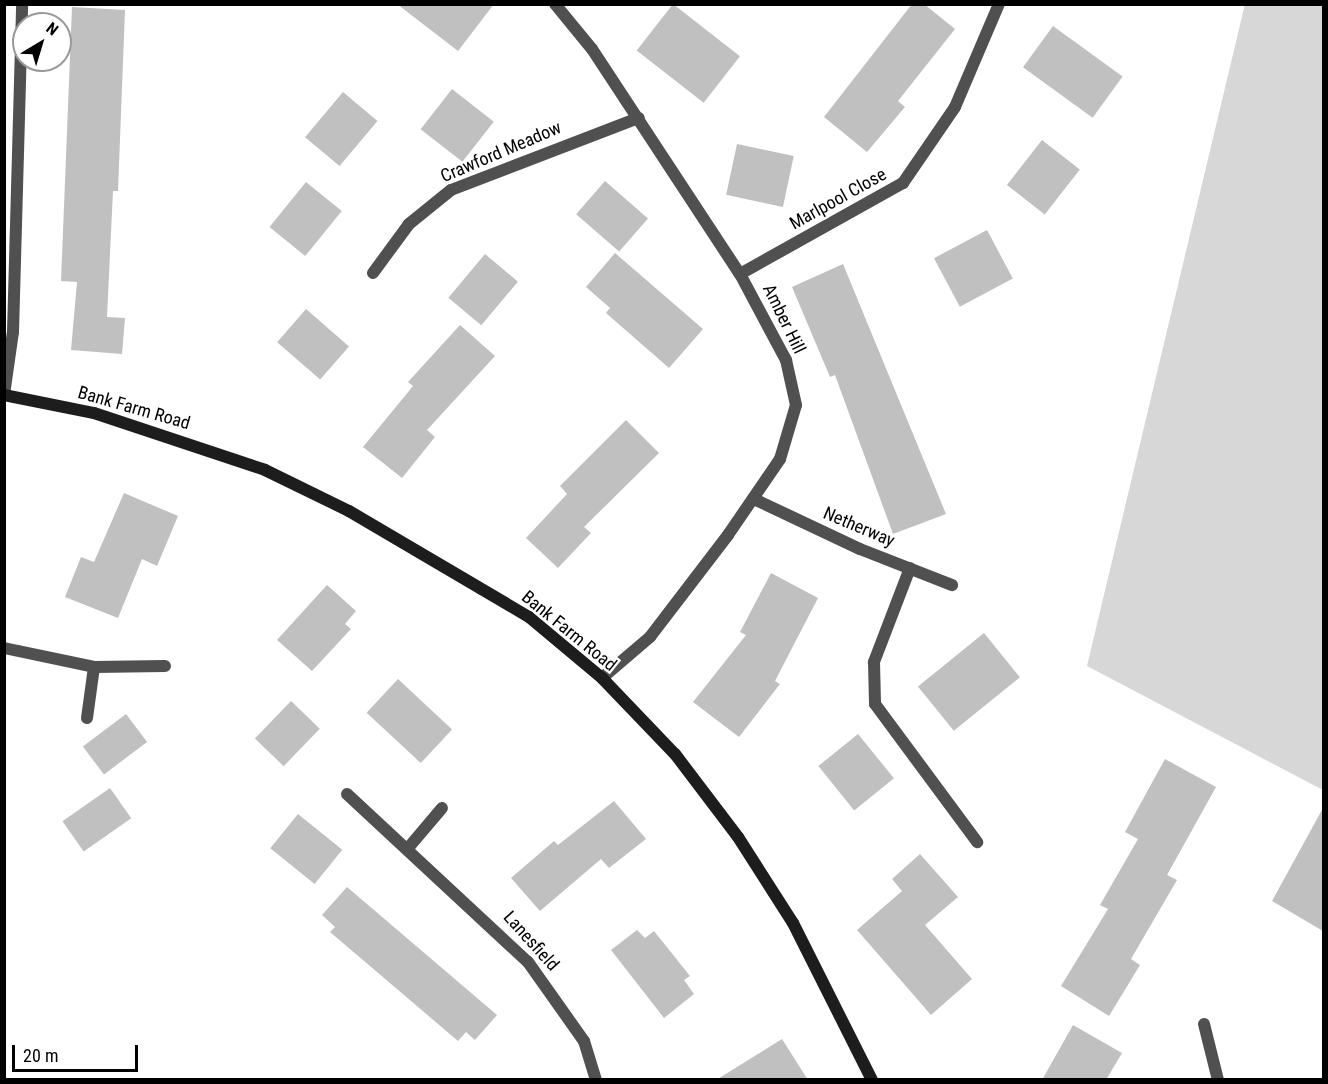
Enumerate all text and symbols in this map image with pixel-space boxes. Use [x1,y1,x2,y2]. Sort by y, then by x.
north arrow [12,12,72,72]
text: N [42,18,62,39]
street label: Crawford Meadow [437,117,565,187]
street label: Marlpool Close [786,164,890,234]
street label: Amber Hill [758,281,810,357]
street label: Bank Farm Road [75,382,193,434]
street label: Netherway [820,502,898,552]
street label: Bank Farm Road [517,586,621,676]
street label: Lanesfield [499,907,563,975]
scale bar [15,1033,141,1071]
text: 20 m [23,1045,58,1066]

